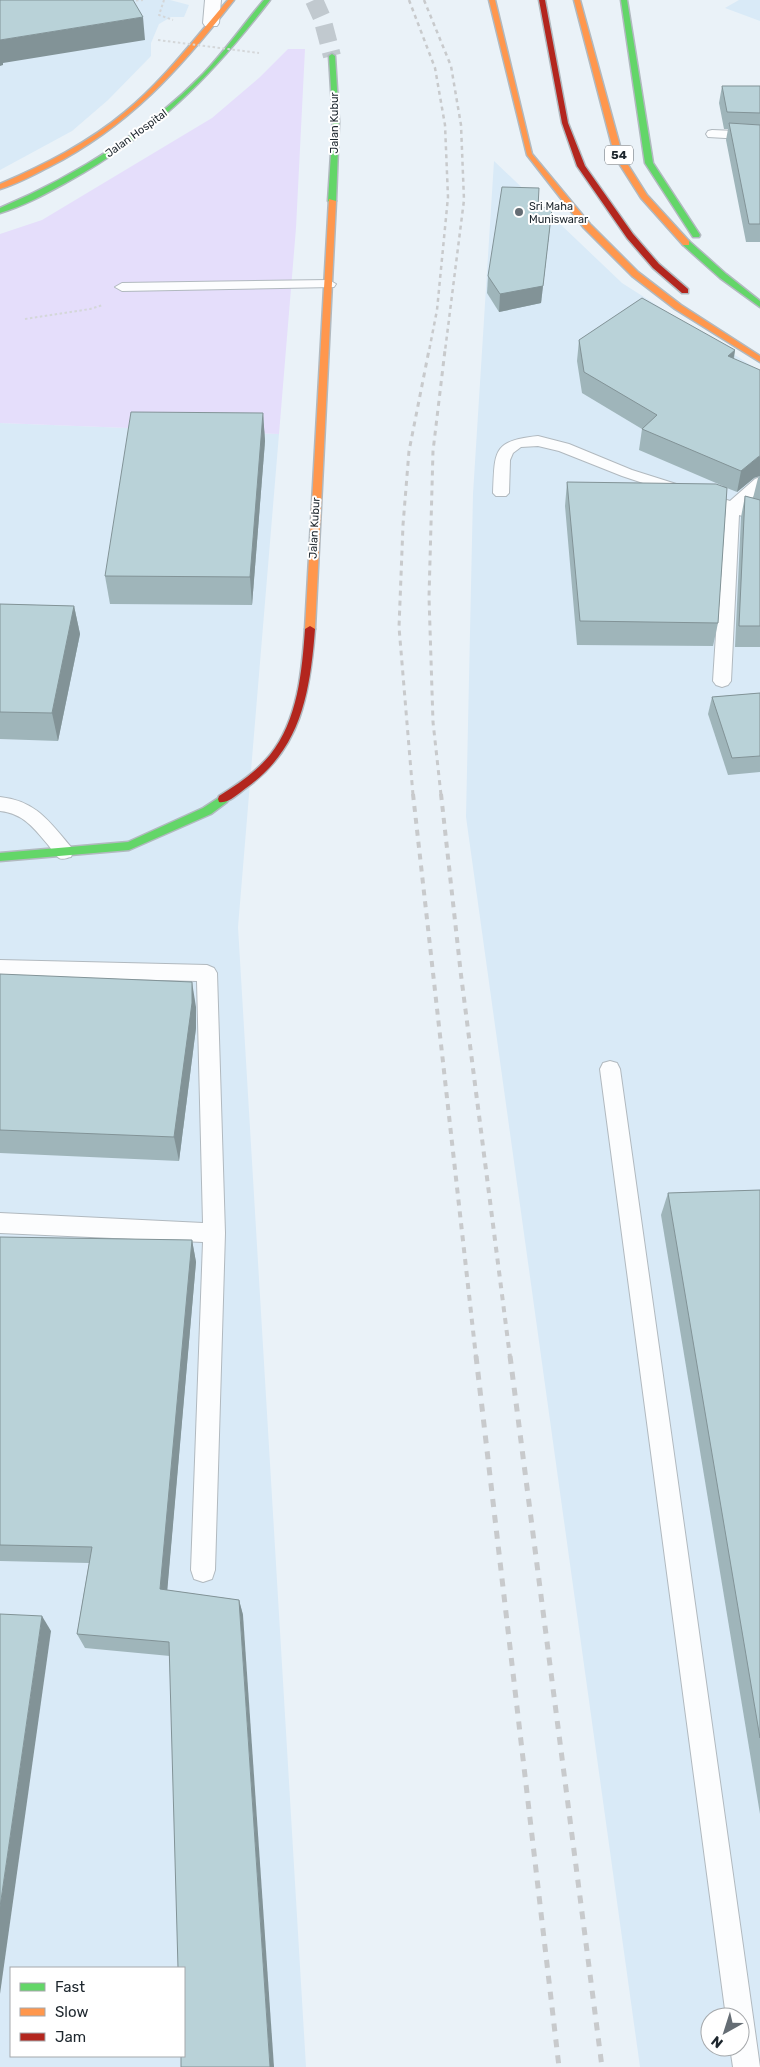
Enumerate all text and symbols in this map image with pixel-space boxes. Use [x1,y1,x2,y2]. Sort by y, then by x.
street label: Jalan Kubur [328,91,341,154]
street label: Jalan Hospital [103,107,170,160]
road number: 54 [605,146,633,164]
place label: Sri Maha Muniswarar [529,200,589,226]
marker: Sri Maha Muniswarar [513,206,525,218]
street label: Jalan Kubur [306,496,323,559]
legend [10,1967,185,2057]
text: Fast [55,1978,85,1996]
text: Slow [55,2003,88,2021]
north arrow [700,2007,750,2057]
text: Jam [55,2028,86,2046]
text: N [708,2032,726,2051]

